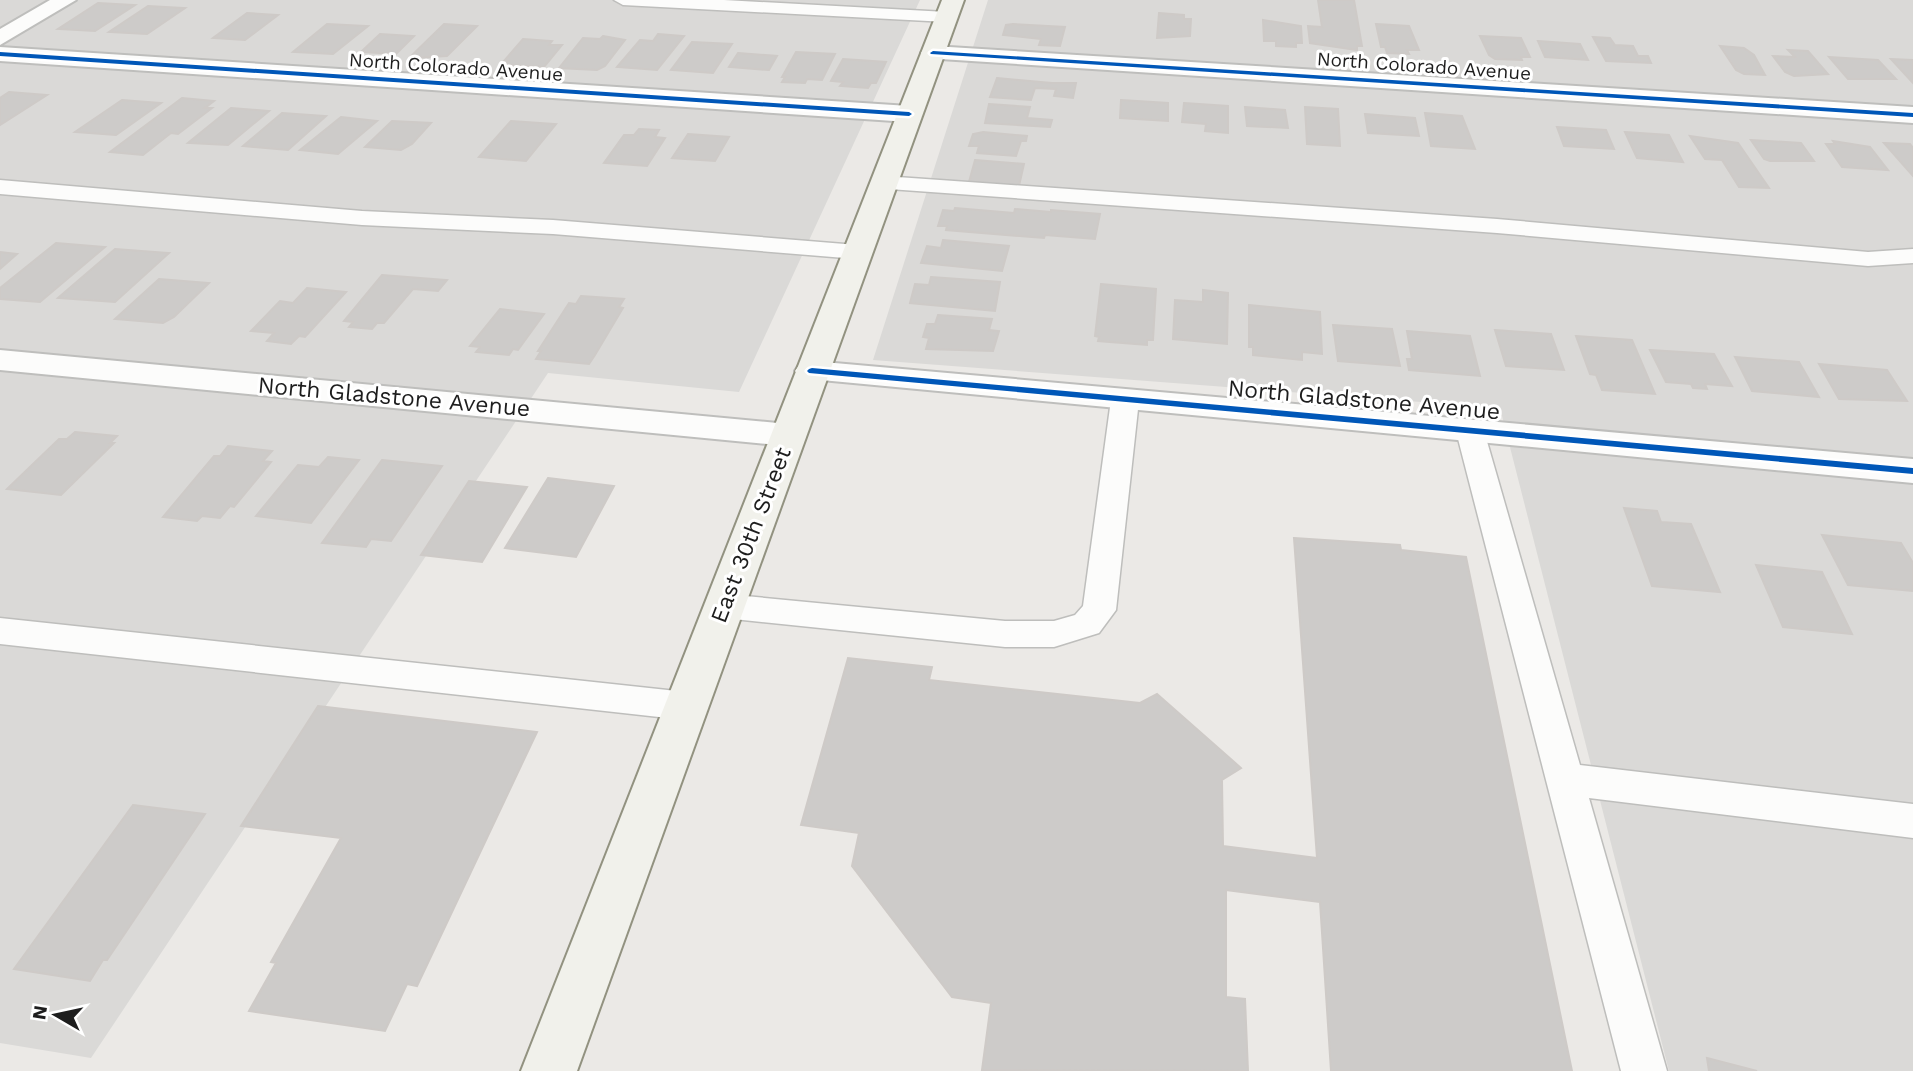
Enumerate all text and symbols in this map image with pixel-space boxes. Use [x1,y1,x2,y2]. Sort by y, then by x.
street label: North Colorado Avenue [1316,47,1532,85]
street label: North Colorado Avenue [348,48,564,86]
street label: North Gladstone Avenue [257,372,531,422]
street label: North Gladstone Avenue [1227,375,1501,425]
street label: East 30th Street [705,443,797,627]
north arrow [21,980,91,1050]
text: N [27,1004,52,1021]

